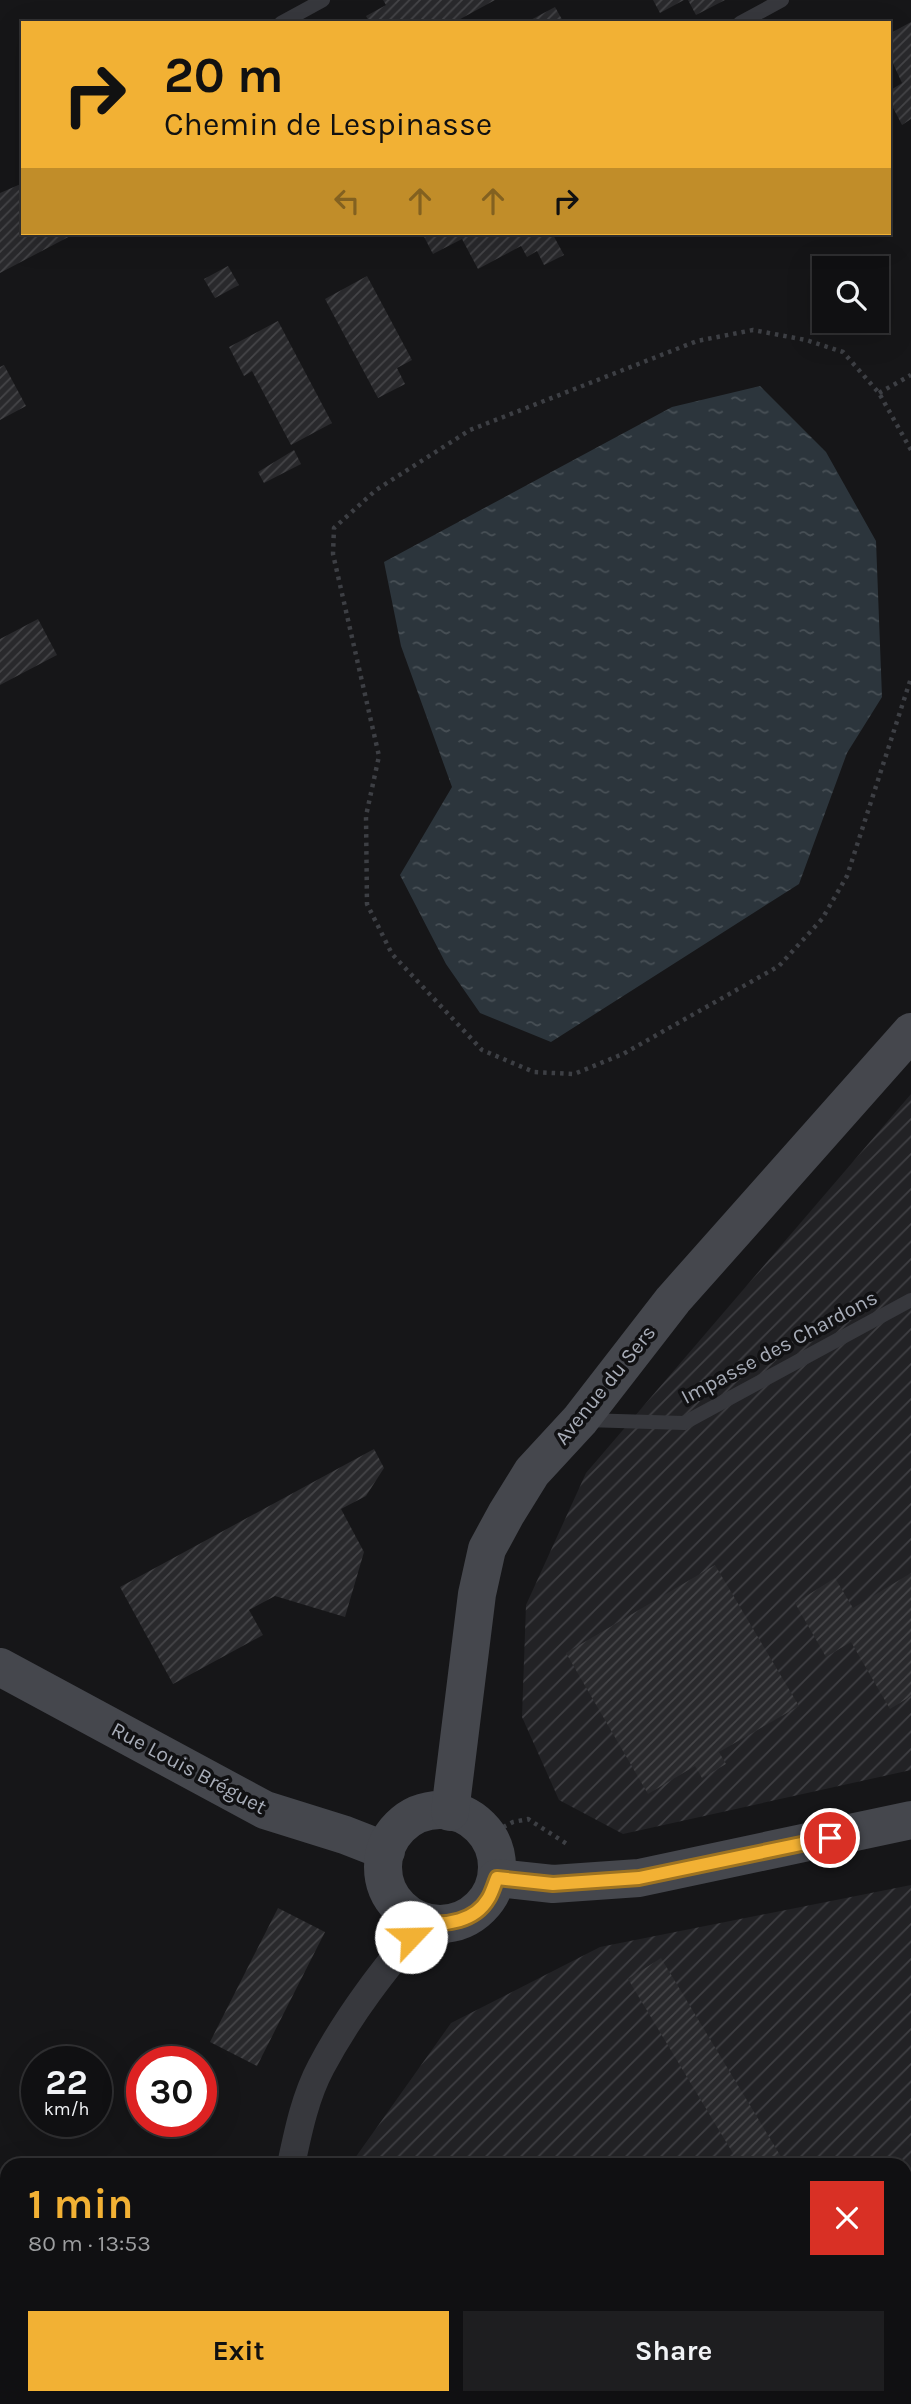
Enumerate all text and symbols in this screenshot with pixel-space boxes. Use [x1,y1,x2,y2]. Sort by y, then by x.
text: 20 m [164,47,284,104]
icon: right [49,49,140,140]
text: Chemin de Lespinasse [164,106,492,143]
icon: left [328,182,366,220]
icon: ahead [401,182,439,220]
icon: ahead [474,182,512,220]
icon: right [547,182,585,220]
map controls [812,256,889,333]
button: search [812,256,889,333]
street label: Impasse des Chardons [677,1285,881,1409]
street label: Avenue du Sers [550,1321,660,1449]
street label: Rue Louis Bréguet [107,1717,271,1819]
pin [800,1808,860,1868]
icon: arrive [811,1819,849,1857]
position arrow [374,1900,448,1974]
speed limit sign: 30 [126,2046,217,2137]
text: 22 [45,2062,88,2103]
text: km/h [44,2098,89,2120]
text: 1 min [28,2179,133,2229]
button: close [810,2181,884,2255]
text: 80 m · 13:53 [28,2230,151,2257]
button: Exit [28,2311,449,2391]
button: Share [463,2311,884,2391]

